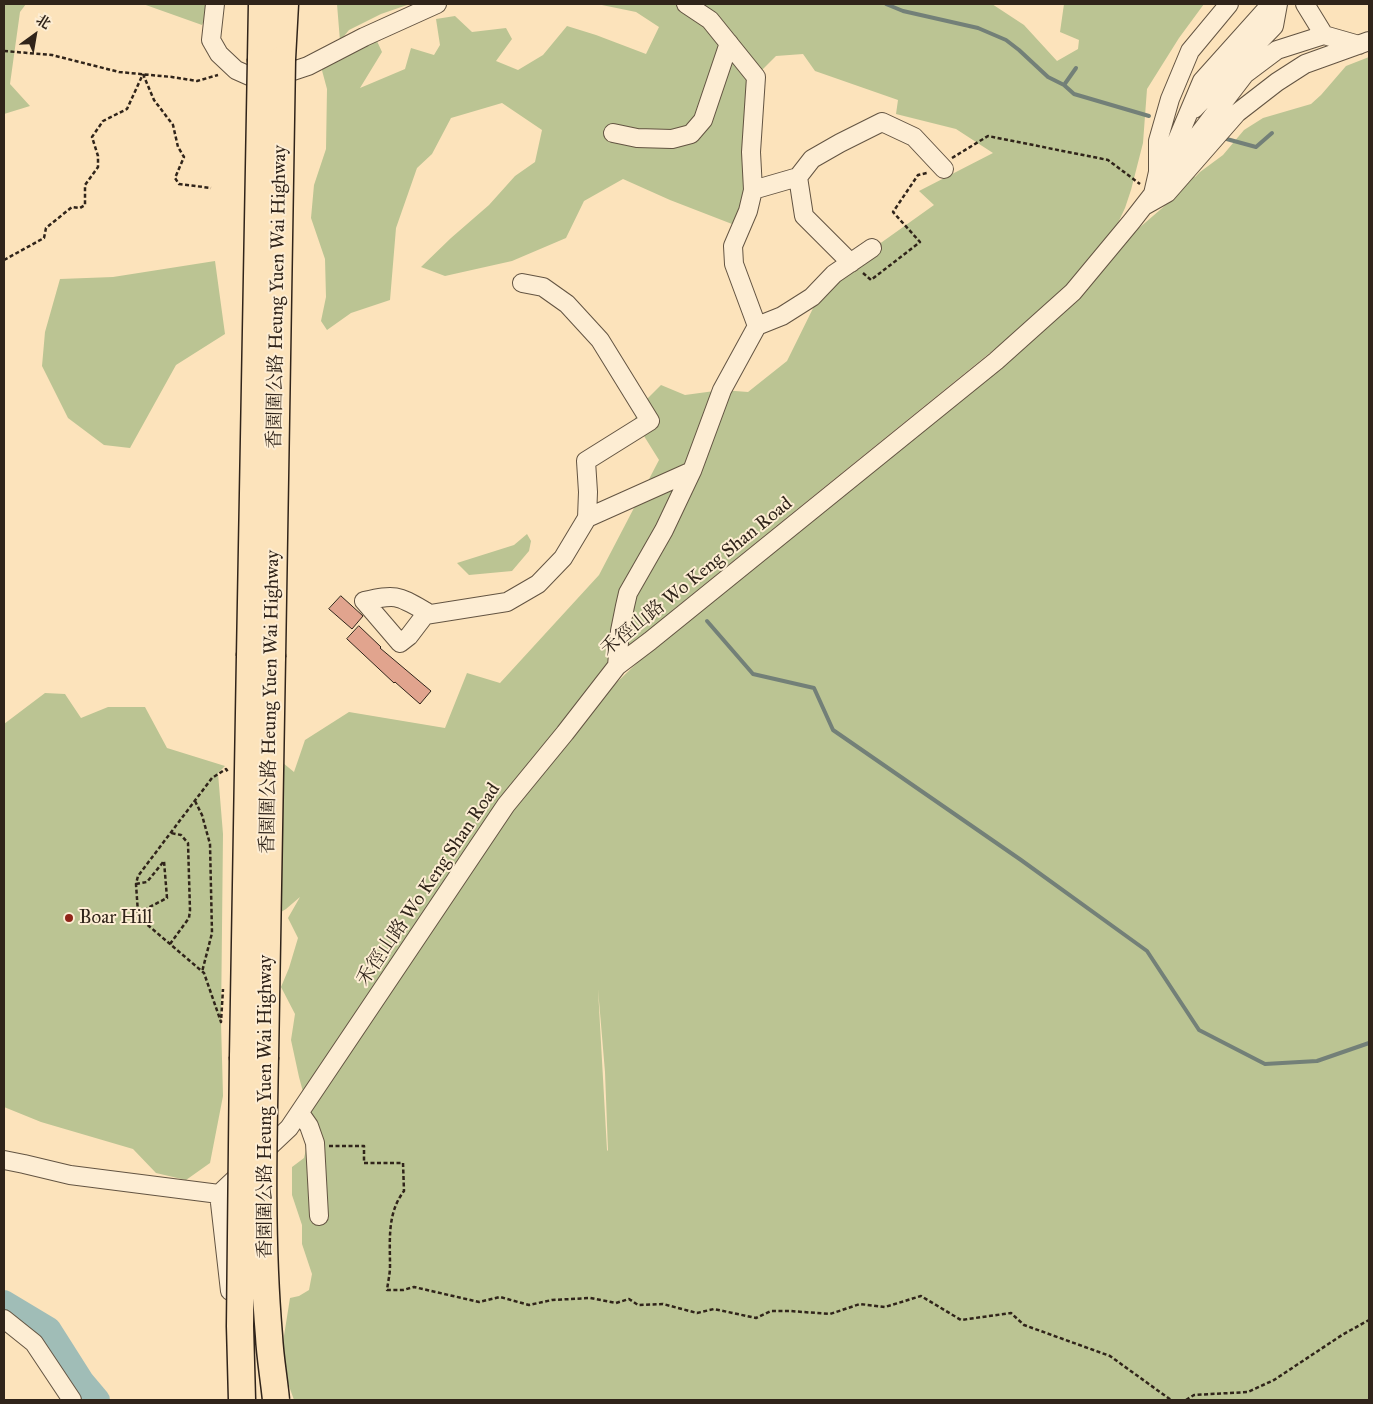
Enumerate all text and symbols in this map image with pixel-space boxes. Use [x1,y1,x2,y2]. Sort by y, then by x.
north arrow [10,10,60,60]
text: 北 [33,11,54,33]
street label: 香園圍公路 Heung Yuen Wai Highway [264,145,292,449]
street label: 禾徑山路 Wo Keng Shan Road [597,493,797,661]
street label: 香園圍公路 Heung Yuen Wai Highway [257,550,285,854]
street label: 禾徑山路 Wo Keng Shan Road [352,779,506,991]
place label: Boar Hill [79,907,152,929]
marker: Boar Hill [63,912,75,924]
street label: 香園圍公路 Heung Yuen Wai Highway [255,955,277,1259]

